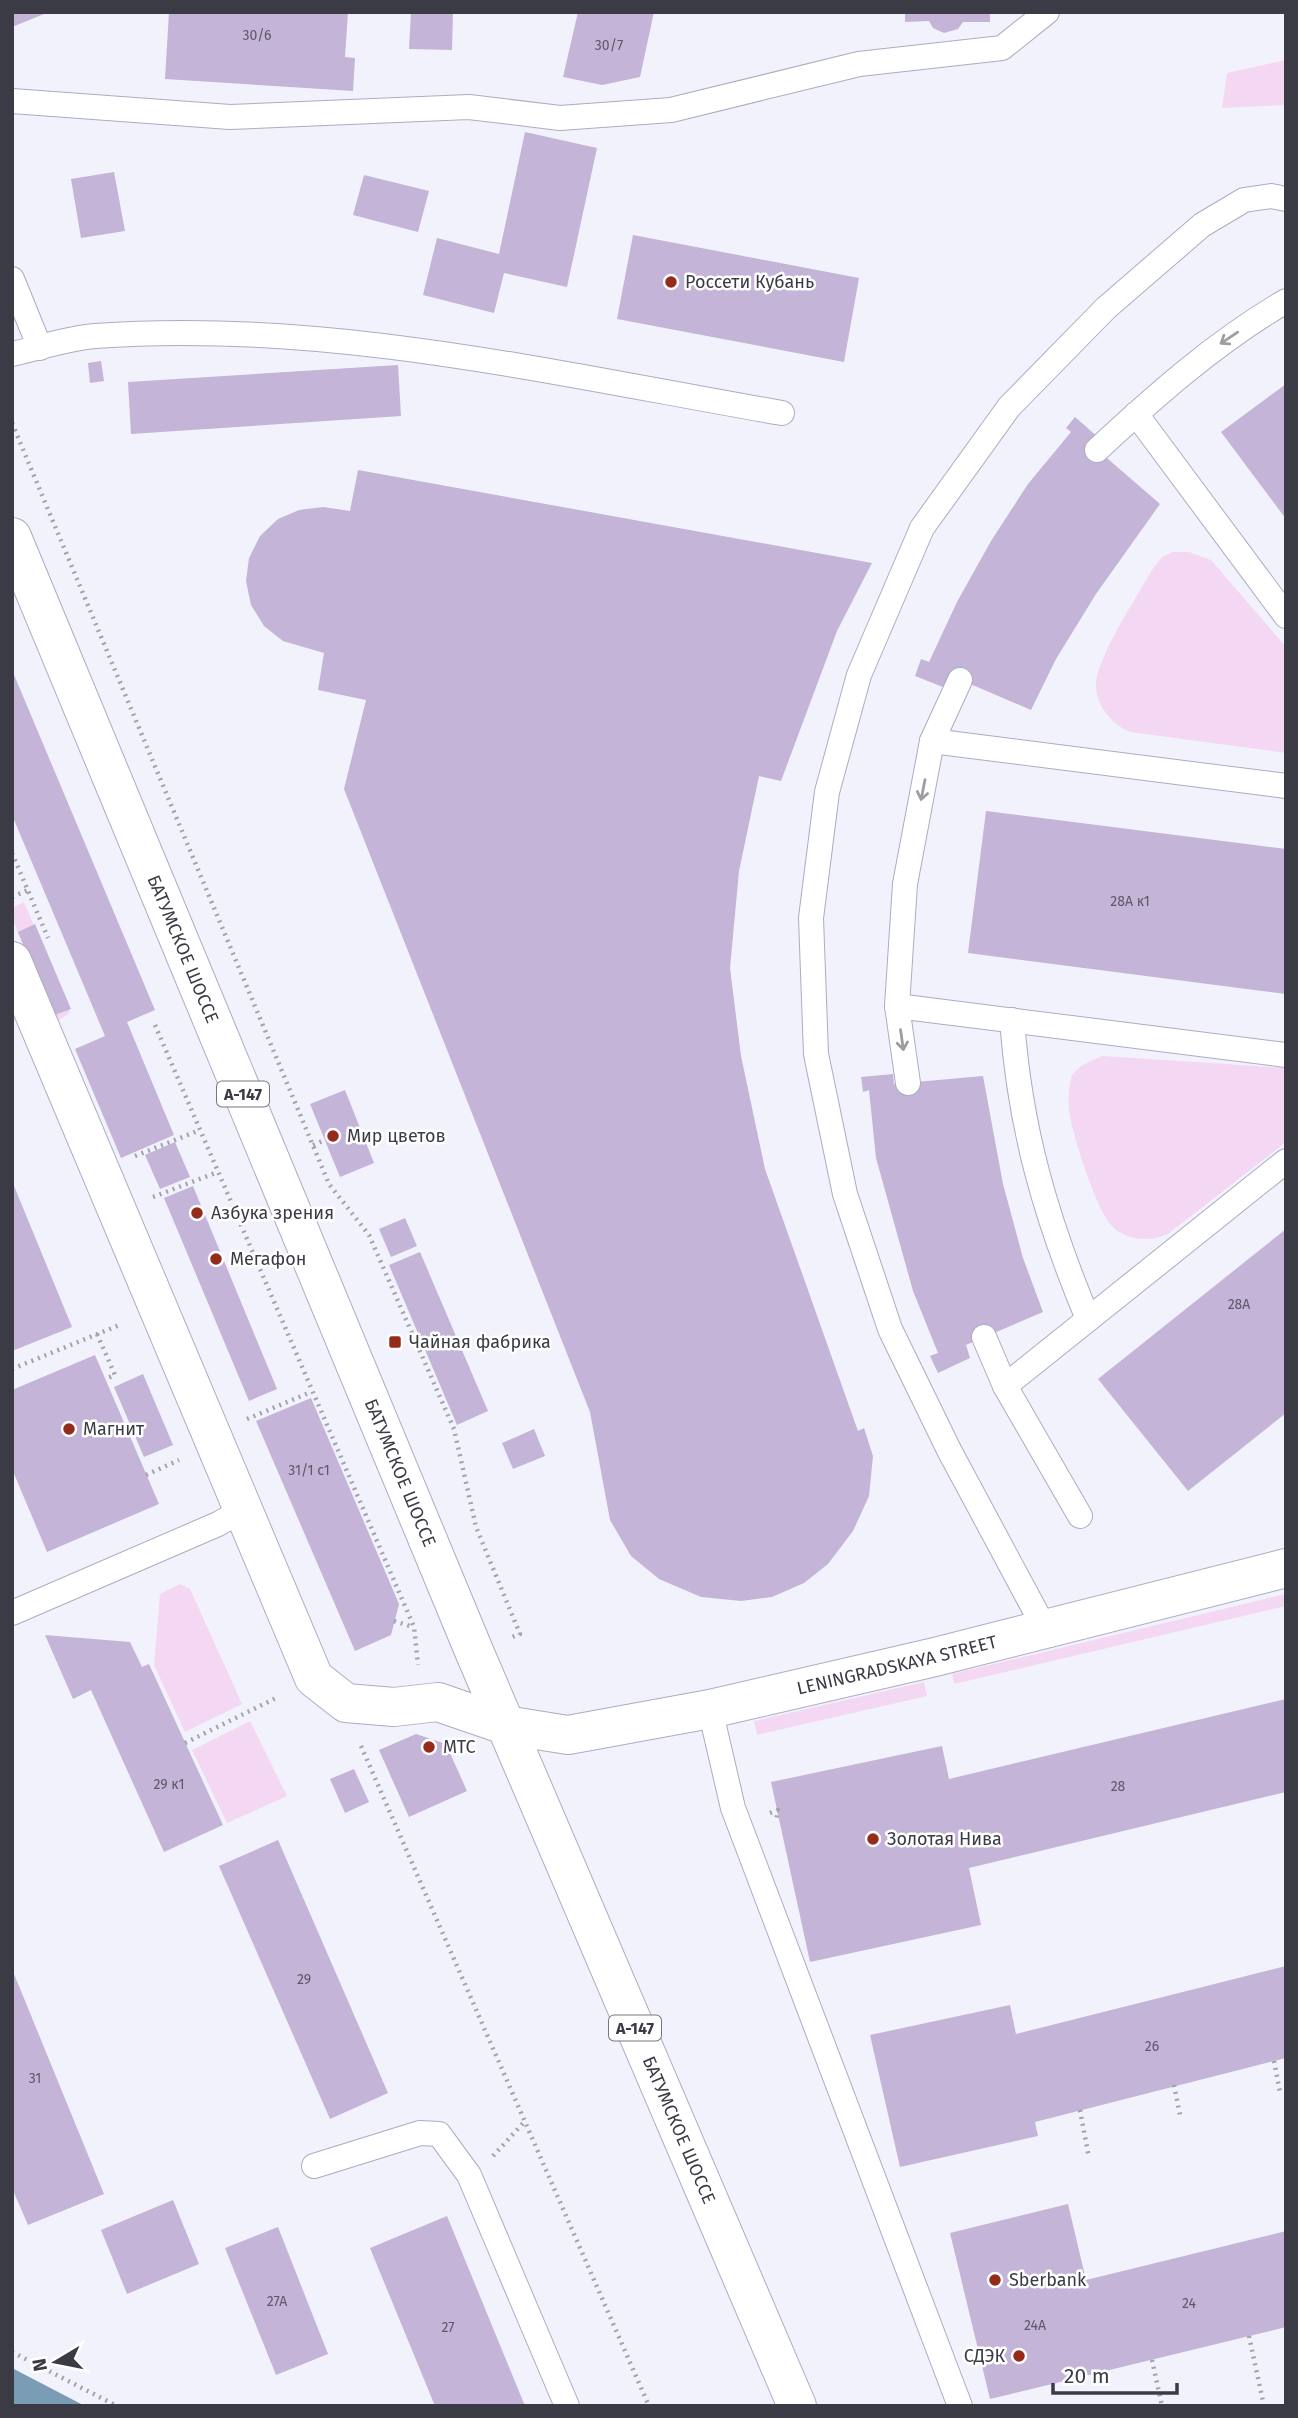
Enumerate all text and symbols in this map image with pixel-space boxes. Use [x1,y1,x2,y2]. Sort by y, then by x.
house number: 30/6 [242,27,272,44]
house number: 30/7 [595,37,623,54]
place label: Россети Кубань [685,271,814,293]
marker: Россети Кубань [663,274,679,290]
one-way arrow [1220,331,1239,345]
one-way arrow [915,778,929,801]
street label: БАТУМСКОЕ ШОССЕ [142,872,223,1026]
house number: 28А к1 [1110,893,1150,910]
one-way arrow [896,1028,909,1051]
road number: А-147 [217,1082,269,1106]
place label: Мир цветов [347,1125,446,1147]
marker: Мир цветов [325,1128,341,1144]
place label: Азбука зрения [211,1202,334,1224]
marker: Азбука зрения [189,1205,205,1221]
place label: Мегафон [230,1248,306,1270]
marker: Мегафон [208,1251,224,1267]
house number: 28А [1228,1296,1250,1313]
place label: Чайная фабрика [409,1331,551,1353]
marker: Чайная фабрика [387,1334,403,1350]
street label: БАТУМСКОЕ ШОССЕ [360,1395,441,1550]
place label: Магнит [83,1418,145,1440]
marker: Магнит [61,1421,77,1437]
house number: 31/1 с1 [288,1462,330,1479]
street label: LENINGRADSKAYA STREET [795,1631,1000,1700]
place label: МТС [443,1736,476,1758]
marker: МТС [421,1739,437,1755]
house number: 29 к1 [154,1776,184,1793]
house number: 28 [1111,1778,1126,1795]
place label: Золотая Нива [887,1828,1002,1850]
marker: Золотая Нива [865,1831,881,1847]
house number: 29 [297,1971,311,1988]
road number: А-147 [609,2016,661,2040]
house number: 26 [1145,2038,1159,2055]
street label: БАТУМСКОЕ ШОССЕ [638,2053,720,2207]
house number: 31 [29,2070,41,2087]
place label: Sberbank [1009,2269,1087,2291]
marker: Sberbank [987,2272,1003,2288]
house number: 27А [267,2293,287,2310]
house number: 24 [1182,2295,1197,2312]
house number: 24А [1024,2317,1046,2334]
house number: 27 [441,2319,455,2336]
north arrow [21,2327,91,2397]
place label: СДЭК [964,2345,1005,2367]
marker: СДЭК [1011,2348,1027,2364]
scale bar [1053,2352,1177,2396]
text: N [27,2357,52,2373]
text: 20 m [1064,2363,1110,2389]

